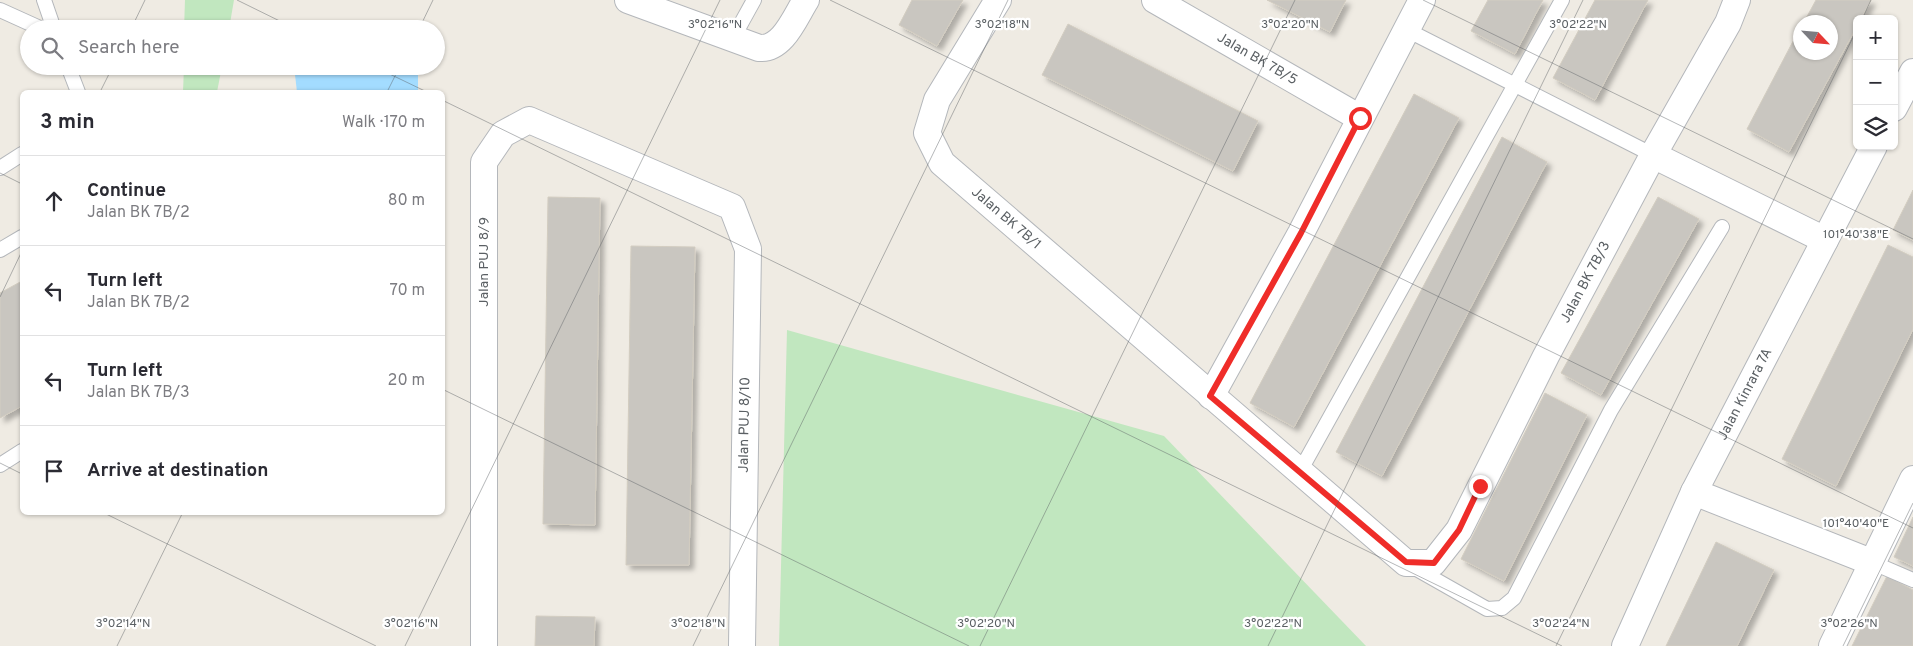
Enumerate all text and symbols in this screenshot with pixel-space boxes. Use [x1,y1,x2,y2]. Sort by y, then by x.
north arrow [1793,15,1838,60]
map controls [1853,15,1898,150]
button: + [1853,15,1898,60]
text: 3°02'16"N [688,17,742,33]
text: 3°02'18"N [975,17,1029,33]
text: 3°02'20"N [1261,17,1319,33]
text: 3°02'22"N [1549,17,1607,33]
search box [20,20,445,75]
street label: Jalan BK 7B/5 [1214,29,1301,89]
icon: search [38,34,66,62]
text: Search here [78,36,180,60]
button: − [1853,60,1898,105]
button: layers [1853,105,1898,150]
route start [1349,107,1372,130]
text: 3 min [40,109,95,136]
text: Walk · 170 m [342,113,425,133]
text: Continue [87,179,166,203]
street label: Jalan BK 7B/1 [968,184,1045,253]
icon: ahead [40,187,68,215]
text: 80 m [388,191,425,211]
text: Jalan BK 7B/2 [87,203,190,223]
street label: Jalan PUJ 8/9 [476,217,493,307]
text: 101°40'38"E [1823,227,1889,243]
street label: Jalan BK 7B/3 [1557,238,1614,326]
text: Turn left [87,269,163,293]
icon: left [40,277,68,305]
text: 70 m [390,281,425,301]
text: Jalan BK 7B/2 [87,293,190,313]
street label: Jalan Kinrara 7A [1714,345,1776,443]
text: Turn left [87,359,163,383]
icon: left [40,367,68,395]
text: 20 m [388,371,425,391]
street label: Jalan PUJ 8/10 [736,377,754,473]
text: Jalan BK 7B/3 [87,383,190,403]
icon: arrive [40,457,68,485]
text: Arrive at destination [87,459,268,483]
route end [1469,475,1492,498]
text: 101°40'40"E [1823,516,1889,532]
text: 3°02'14"N [96,616,150,632]
text: 3°02'16"N [384,616,438,632]
text: 3°02'18"N [671,616,725,632]
text: 3°02'20"N [957,616,1015,632]
text: 3°02'22"N [1244,616,1302,632]
text: 3°02'24"N [1532,616,1590,632]
text: 3°02'26"N [1820,616,1878,632]

